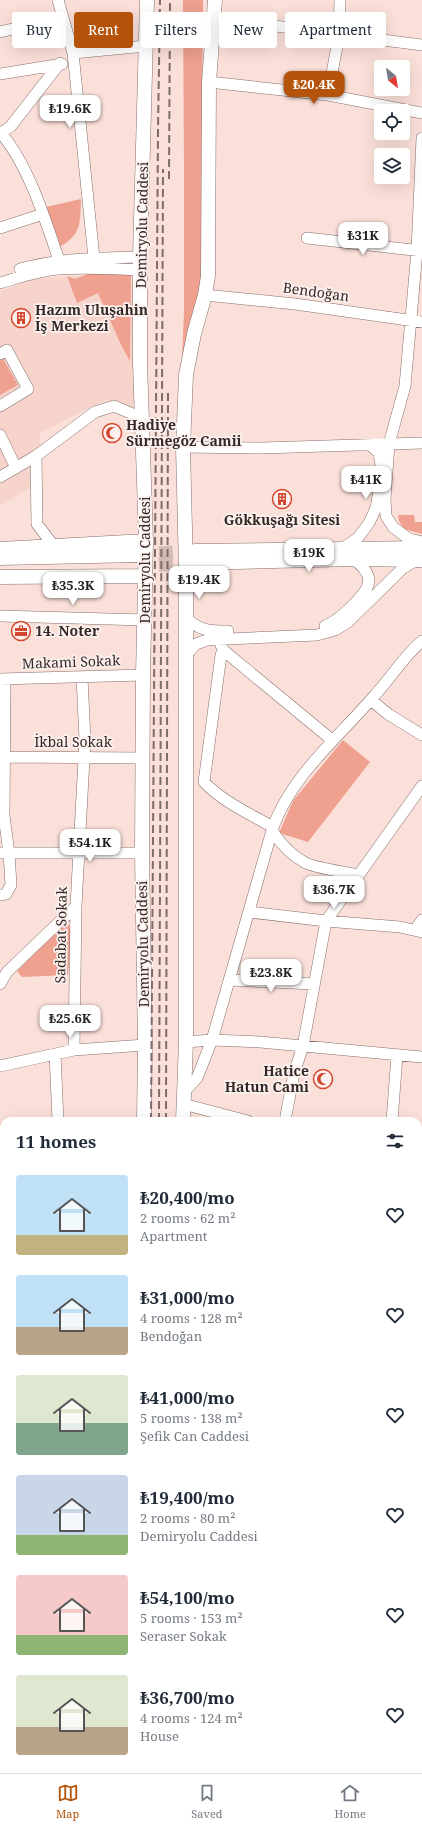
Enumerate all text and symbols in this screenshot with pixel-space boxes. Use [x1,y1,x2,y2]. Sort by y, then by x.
chip: Buy [12,12,66,48]
chip: Rent [74,12,133,48]
chip: Filters [141,12,211,48]
chip: New [219,12,277,48]
chip: Apartment [285,12,386,48]
north arrow [374,60,410,96]
map controls [374,60,410,184]
pin: ₺20.4K [281,71,347,105]
text: ₺20.4K [293,75,335,93]
pin: ₺19.6K [37,95,103,129]
text: ₺19.6K [49,99,91,117]
button: locate [374,104,410,140]
button: layers [374,148,410,184]
street label: Demiryolu Caddesi [131,161,152,289]
pin: ₺31K [339,222,387,256]
text: ₺31K [347,226,379,244]
street label: Bendoğan [282,277,350,306]
place label: Hazım Uluşahin İş Merkezi [35,300,148,335]
building icon: Hazım Uluşahin İş Merkezi [10,307,32,329]
place label: Hadiye Sürmegöz Camii [126,415,242,450]
mosque icon: Hadiye Sürmegöz Camii [101,422,123,444]
pin: ₺41K [342,466,390,500]
text: ₺41K [350,470,382,488]
building icon: Gökkuşağı Sitesi [271,488,293,510]
street label: Demiryolu Caddesi [135,496,154,623]
place label: Gökkuşağı Sitesi [224,510,340,529]
pin: ₺19K [285,539,333,573]
text: ₺19K [293,543,325,561]
pin: ₺19.4K [166,566,232,600]
text: ₺19.4K [178,570,220,588]
pin: ₺35.3K [40,572,106,606]
text: ₺35.3K [52,576,94,594]
office icon: 14. Noter [10,620,32,642]
place label: 14. Noter [35,621,100,640]
street label: Makami Sokak [21,650,121,673]
street label: İkbal Sokak [34,732,113,751]
pin: ₺54.1K [57,829,123,863]
text: ₺54.1K [69,833,111,851]
pin: ₺36.7K [301,876,367,910]
street label: Demiryolu Caddesi [132,880,153,1008]
text: ₺36.7K [313,880,355,898]
street label: Sadabat Sokak [50,886,71,984]
pin: ₺23.8K [238,959,304,993]
text: ₺23.8K [250,963,292,981]
pin: ₺25.6K [37,1005,103,1039]
text: ₺25.6K [49,1009,91,1027]
place label: Hatice Hatun Cami [225,1061,309,1096]
mosque icon: Hatice Hatun Cami [312,1068,334,1090]
text: 11 homes [16,1130,96,1153]
icon: filters [384,1130,406,1152]
text: ₺20,400/mo [140,1186,235,1209]
icon: home [48,1191,96,1239]
icon: heart [384,1204,406,1226]
text: 2 rooms · 62 m² [140,1209,235,1227]
text: Apartment [140,1227,207,1245]
text: ₺31,000/mo [140,1286,235,1309]
icon: home [48,1291,96,1339]
icon: heart [384,1304,406,1326]
text: 4 rooms · 128 m² [140,1309,243,1327]
text: Bendoğan [140,1327,202,1345]
text: ₺41,000/mo [140,1386,235,1409]
icon: home [48,1391,96,1439]
icon: heart [384,1404,406,1426]
text: 5 rooms · 138 m² [140,1409,243,1427]
text: Şefik Can Caddesi [140,1427,249,1445]
text: ₺19,400/mo [140,1486,235,1509]
icon: home [48,1491,96,1539]
icon: heart [384,1504,406,1526]
text: 2 rooms · 80 m² [140,1509,235,1527]
text: Demiryolu Caddesi [140,1527,258,1545]
text: ₺54,100/mo [140,1586,235,1609]
icon: home [48,1591,96,1639]
icon: heart [384,1604,406,1626]
text: 5 rooms · 153 m² [140,1609,243,1627]
text: Seraser Sokak [140,1627,227,1645]
text: ₺36,700/mo [140,1686,235,1709]
icon: home [48,1691,96,1739]
icon: heart [384,1704,406,1726]
text: 4 rooms · 124 m² [140,1709,243,1727]
text: House [140,1727,179,1745]
tab: Map [56,1782,79,1821]
tab: Saved [191,1782,223,1821]
tab: Home [335,1782,366,1821]

